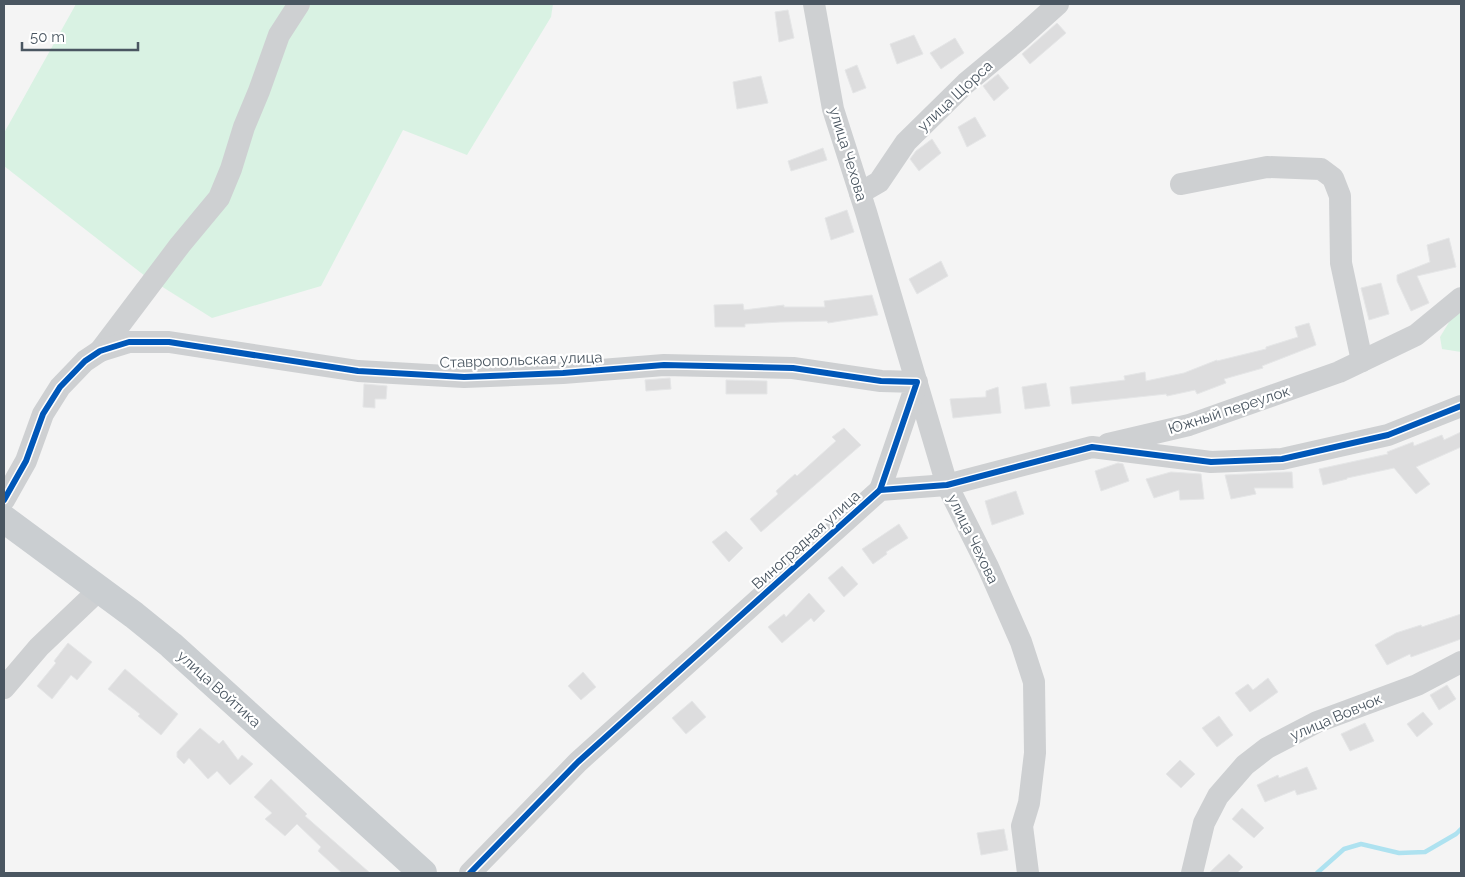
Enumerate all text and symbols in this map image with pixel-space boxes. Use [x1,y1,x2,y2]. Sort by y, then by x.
scale bar [22,20,139,52]
text: 50 m [30,28,65,46]
street label: улица Щорса [914,57,996,135]
street label: улица Чехова [825,105,871,203]
street label: Ставропольская улица [439,348,603,372]
street label: Южный переулок [1166,382,1292,438]
street label: Виноградная улица [748,487,864,593]
street label: улица Чехова [944,491,1002,587]
street label: улица Войтика [174,647,264,731]
street label: улица Вовчок [1288,690,1385,744]

